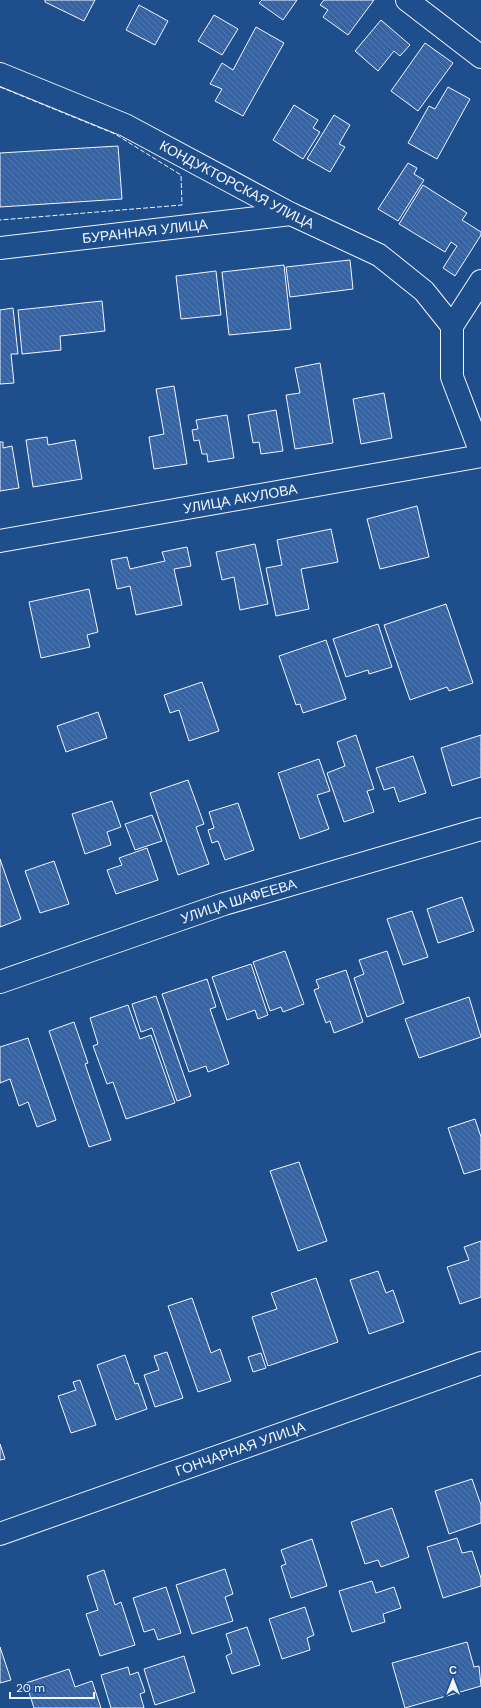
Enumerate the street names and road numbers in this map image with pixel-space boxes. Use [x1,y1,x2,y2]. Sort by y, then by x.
street label: КОНДУКТОРСКАЯ УЛИЦА [157,136,318,233]
street label: БУРАННАЯ УЛИЦА [81,215,209,247]
street label: УЛИЦА АКУЛОВА [182,480,299,517]
street label: УЛИЦА ШАФЕЕВА [178,874,299,927]
street label: ГОНЧАРНАЯ УЛИЦА [173,1417,308,1480]

